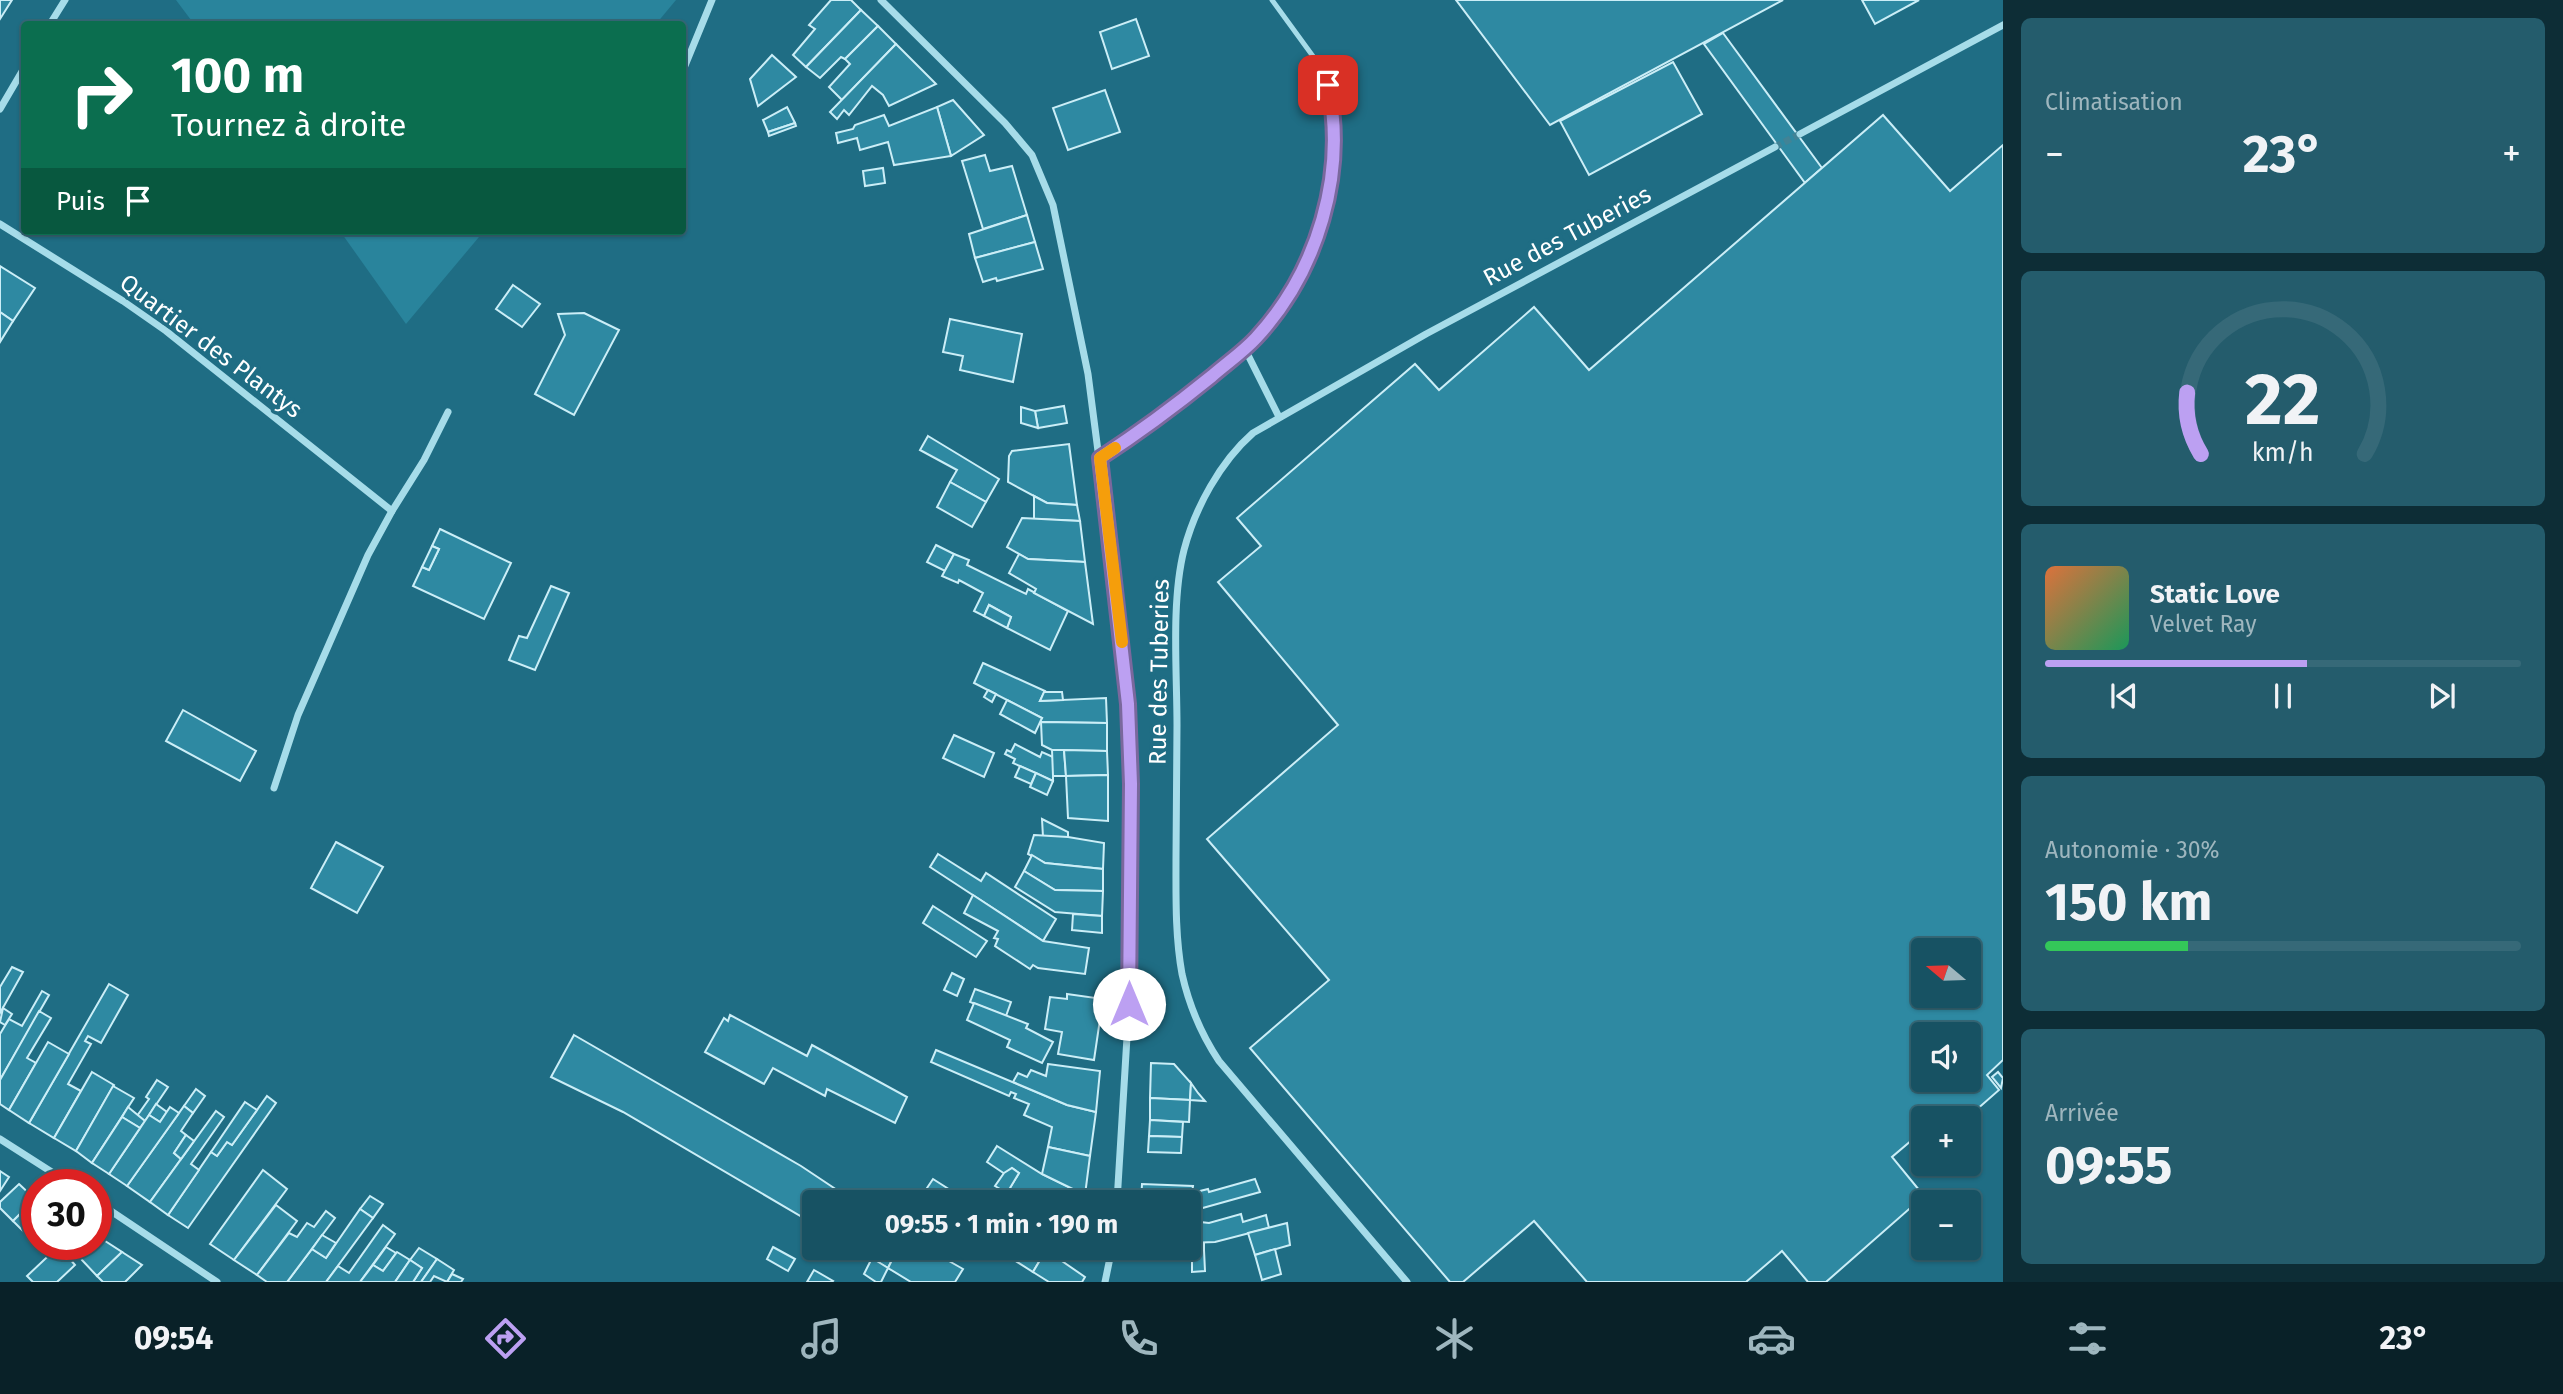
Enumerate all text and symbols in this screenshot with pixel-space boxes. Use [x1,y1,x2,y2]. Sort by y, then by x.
text: 100 m [171,46,304,105]
icon: right [56,49,147,140]
pin [1298,55,1358,115]
icon: arrive [1309,66,1347,104]
text: Climatisation [2045,88,2183,116]
text: Tournez à droite [171,106,407,144]
text: 23° [2243,123,2323,186]
text: − [2045,131,2064,177]
text: + [2502,131,2521,177]
street label: Rue des Tuberies [1478,180,1656,292]
icon: arrive [119,182,157,220]
text: Puis [56,186,105,217]
street label: Quartier des Plantys [114,268,308,424]
text: 22 [2245,357,2321,444]
text: km/h [2252,438,2314,468]
street label: Rue des Tuberies [1143,579,1175,765]
text: Static Love [2150,579,2280,610]
text: Velvet Ray [2150,610,2257,638]
icon: previous [2105,677,2143,715]
icon: pause [2264,677,2302,715]
icon: next [2423,677,2461,715]
text: Autonomie · 30% [2045,836,2220,864]
text: 150 km [2045,871,2212,934]
north arrow [1911,938,1981,1008]
map controls [1911,938,1981,1260]
position arrow [1092,967,1166,1041]
button: sound [1911,1022,1981,1092]
text: Arrivée [2045,1099,2119,1127]
button: + [1911,1106,1981,1176]
text: 09:55 [2045,1134,2172,1197]
speed limit sign: 30 [21,1169,112,1260]
button: − [1911,1190,1981,1260]
text: 09:55 · 1 min · 190 m [885,1209,1118,1240]
icon: directions [481,1314,530,1363]
icon: music [797,1314,846,1363]
icon: phone [1114,1314,1163,1363]
icon: climate [1430,1314,1479,1363]
icon: car [1747,1314,1796,1363]
icon: filters [2063,1314,2112,1363]
text: 09:54 [134,1319,213,1357]
text: 23° [2380,1319,2429,1357]

